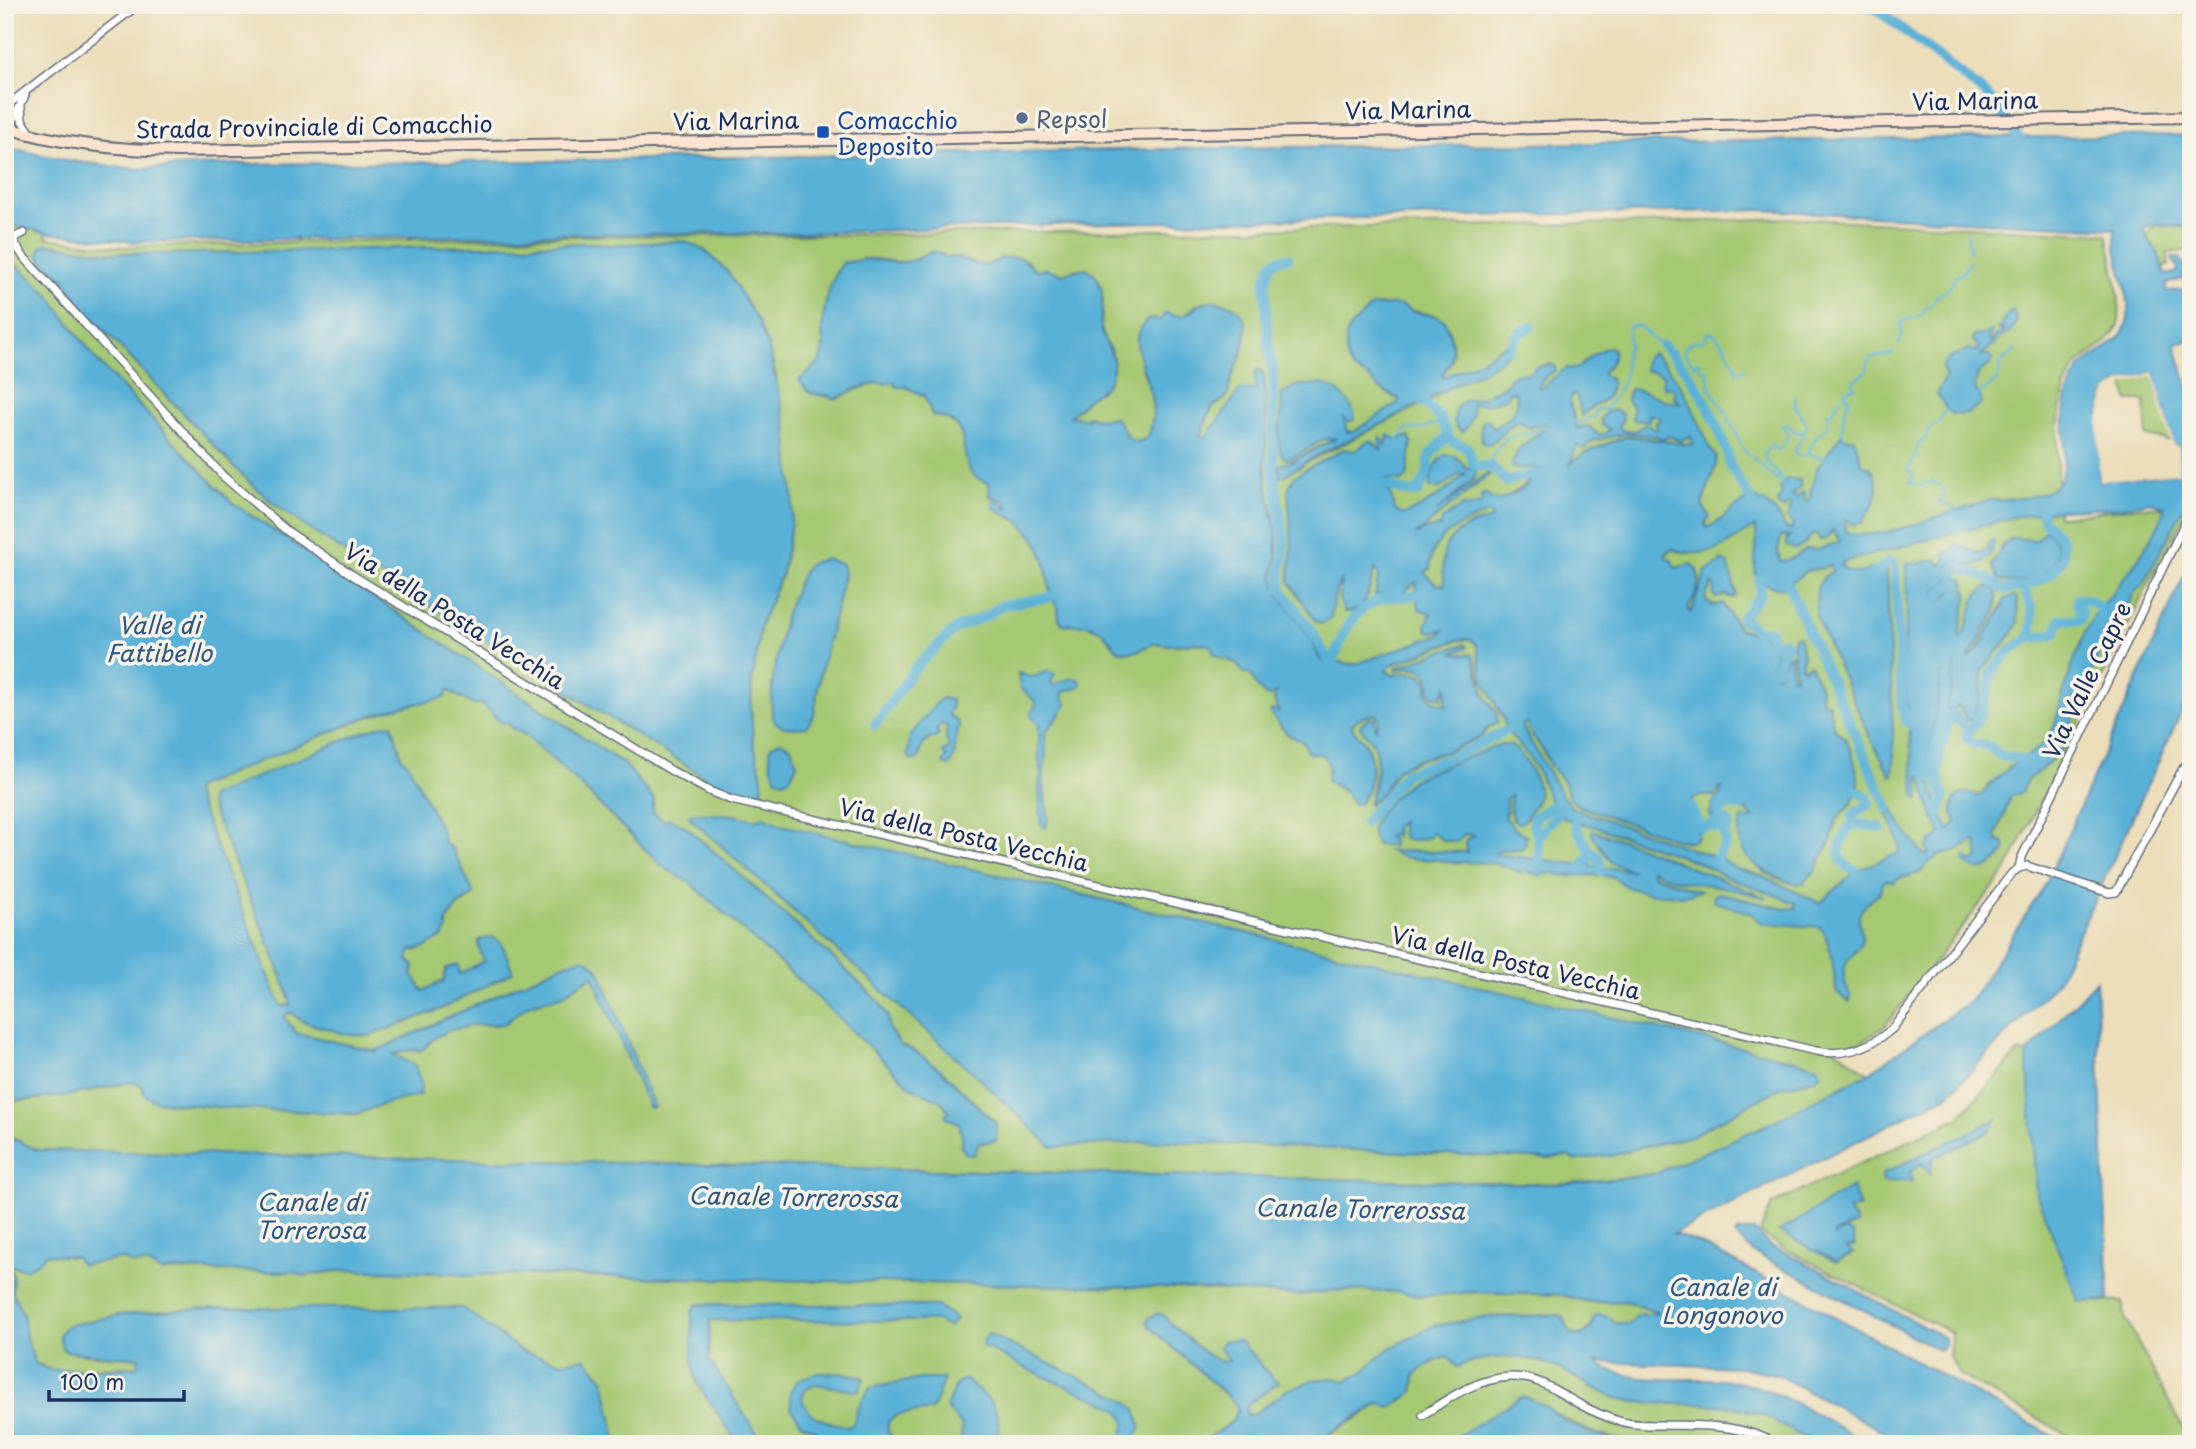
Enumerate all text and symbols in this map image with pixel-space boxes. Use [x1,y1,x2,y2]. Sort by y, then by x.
street label: Via Marina [1912,81,2039,119]
street label: Via Marina [1345,90,1472,128]
street label: Via Marina [673,101,800,139]
place label: Repsol [1036,101,1107,136]
place label: Comacchio Deposito [837,102,958,163]
street label: Strada Provinciale di Comacchio [135,105,493,147]
marker: Repsol [1014,110,1030,126]
marker: Comacchio Deposito [815,124,831,140]
street label: Via della Posta Vecchia [338,533,572,697]
street label: Via Valle Capre [2033,595,2139,765]
water label: Valle di Fattibello [106,606,214,670]
street label: Via della Posta Vecchia [836,788,1092,880]
street label: Via della Posta Vecchia [1388,916,1644,1008]
water label: Canale Torrerossa [688,1176,899,1216]
water label: Canale di Torrerosa [256,1183,370,1247]
water label: Canale Torrerossa [1255,1188,1466,1228]
water label: Canale di Longonovo [1662,1268,1784,1332]
scale bar [49,1358,184,1402]
text: 100 m [60,1365,124,1397]

